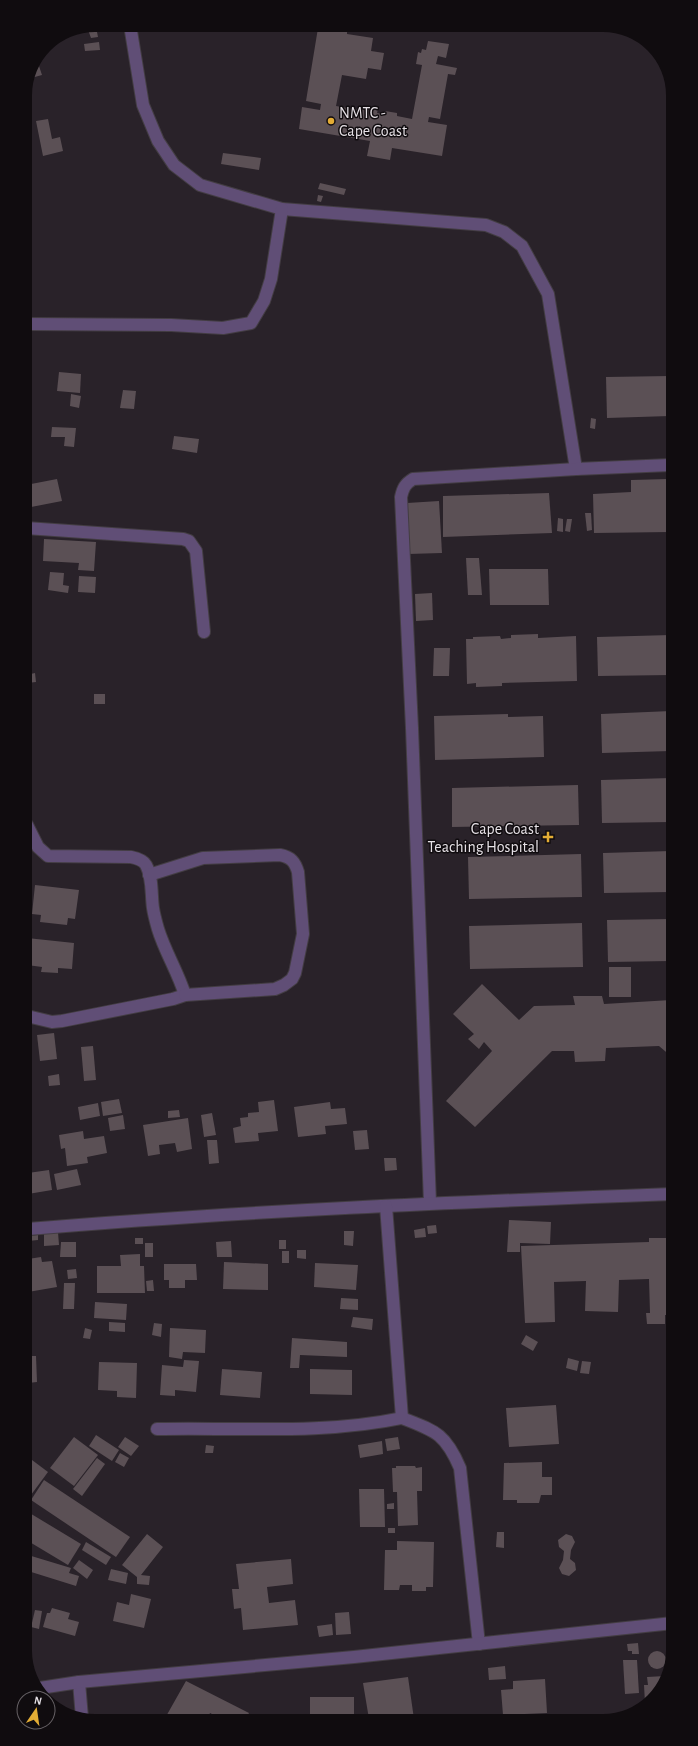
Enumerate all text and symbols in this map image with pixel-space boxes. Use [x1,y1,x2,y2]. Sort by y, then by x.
place label: NMTC - Cape Coast [339,105,407,139]
marker: NMTC - Cape Coast [326,116,336,126]
place label: Cape Coast Teaching Hospital [428,821,539,855]
marker: Cape Coast Teaching Hospital [542,831,554,843]
north arrow [16,1690,56,1730]
text: N [33,1695,43,1707]

